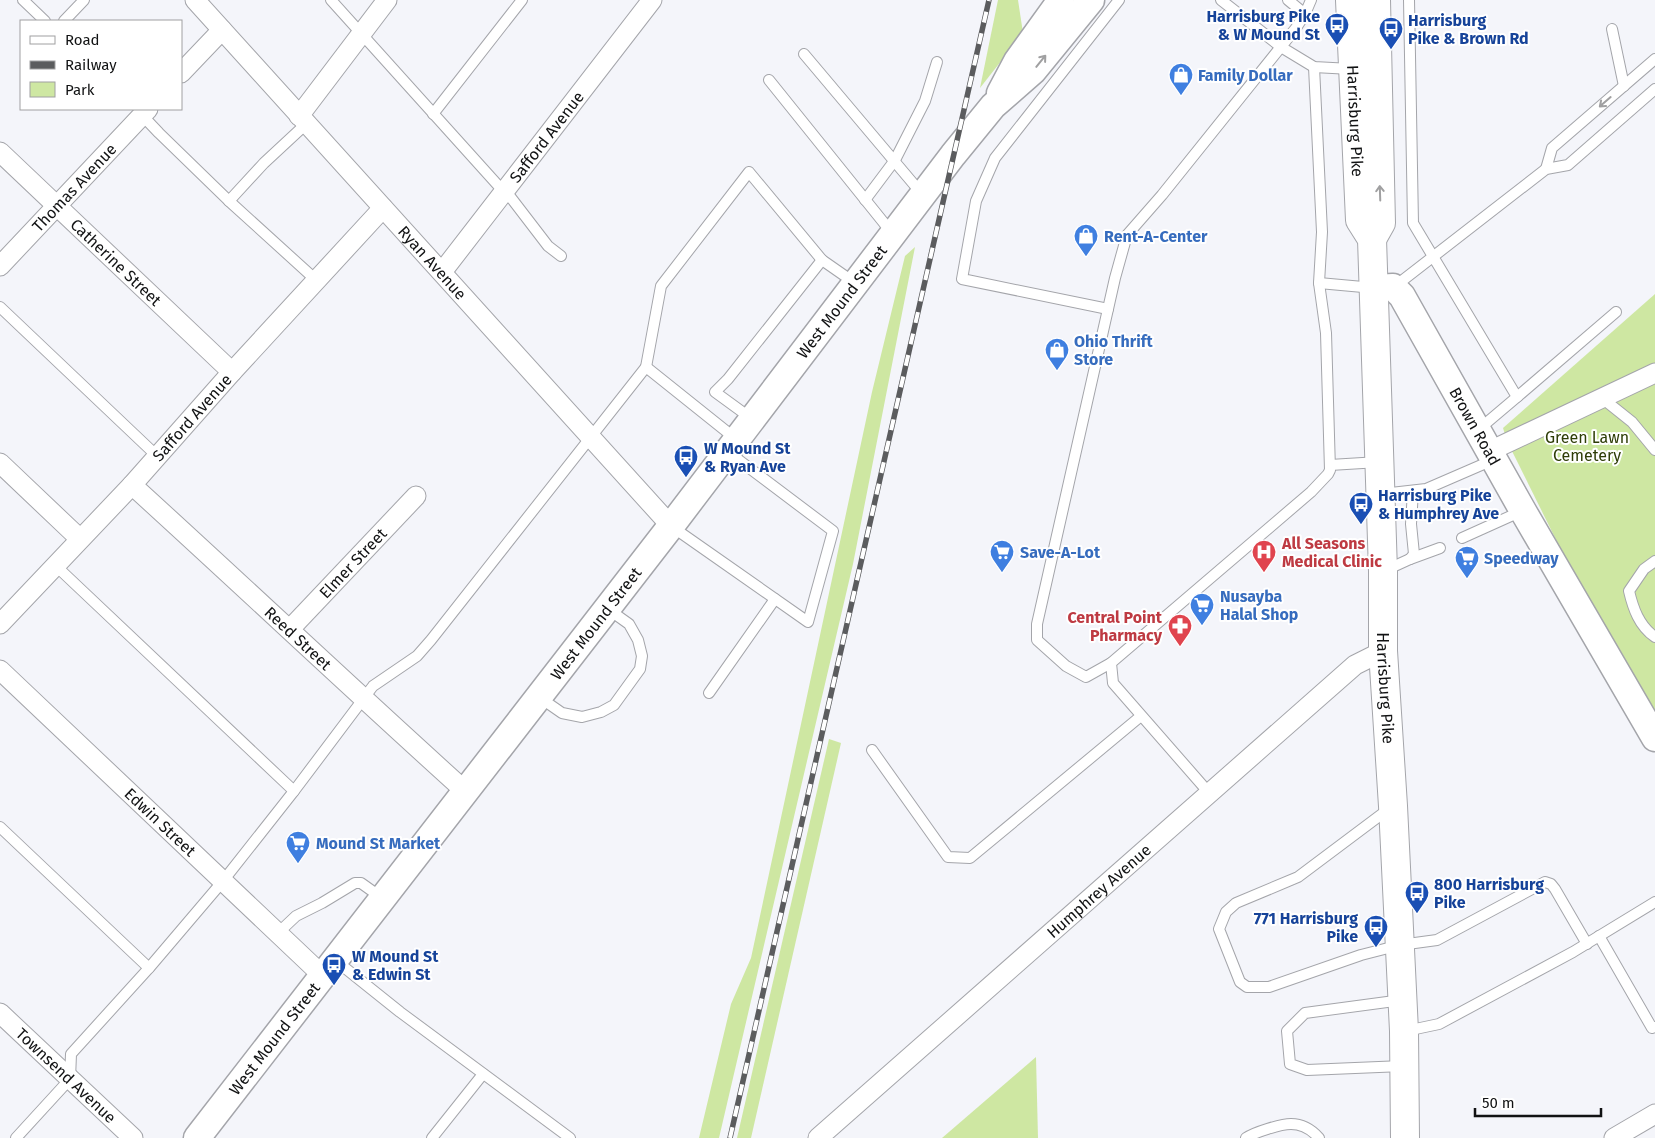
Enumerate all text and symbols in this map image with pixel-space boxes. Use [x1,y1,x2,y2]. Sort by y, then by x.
place label: Harrisburg Pike & W Mound St [1206,7,1321,44]
place label: Harrisburg Pike & Brown Rd [1408,11,1529,48]
bus stop icon: Harrisburg Pike & W Mound St [1324,12,1350,46]
bus stop icon: Harrisburg Pike & Brown Rd [1378,16,1404,50]
legend [20,20,182,110]
text: Road [65,31,100,49]
one-way arrow [1035,55,1047,68]
text: Railway [65,56,117,74]
shop icon: Family Dollar [1168,62,1194,96]
street label: Harrisburg Pike [1343,65,1368,177]
place label: Family Dollar [1198,66,1293,85]
text: Park [65,81,95,99]
street label: Safford Avenue [505,87,588,186]
one-way arrow [1598,96,1611,108]
street label: Thomas Avenue [28,139,120,235]
one-way arrow [1376,185,1385,201]
street label: Catherine Street [67,215,166,310]
street label: Ryan Avenue [394,222,471,303]
shop icon: Rent-A-Center [1073,223,1099,257]
place label: Rent-A-Center [1104,227,1208,246]
street label: West Mound Street [793,241,891,362]
place label: Ohio Thrift Store [1074,332,1153,369]
shop icon: Ohio Thrift Store [1044,337,1070,371]
street label: Safford Avenue [148,370,235,465]
street label: Brown Road [1446,384,1505,469]
park label: Green Lawn Cemetery [1545,428,1629,465]
place label: W Mound St & Ryan Ave [704,439,791,476]
bus stop icon: W Mound St & Ryan Ave [673,444,699,478]
place label: Harrisburg Pike & Humphrey Ave [1378,486,1499,523]
bus stop icon: Harrisburg Pike & Humphrey Ave [1348,491,1374,525]
street label: Elmer Street [315,524,390,602]
place label: All Seasons Medical Clinic [1281,534,1382,571]
supermarket icon: Save-A-Lot [989,539,1015,573]
hospital icon: All Seasons Medical Clinic [1251,539,1277,573]
place label: Save-A-Lot [1020,543,1101,562]
supermarket icon: Speedway [1454,545,1480,579]
place label: Speedway [1484,549,1559,568]
street label: West Mound Street [546,563,645,683]
place label: Nusayba Halal Shop [1220,587,1298,624]
supermarket icon: Nusayba Halal Shop [1189,592,1215,626]
street label: Reed Street [261,602,336,674]
place label: Central Point Pharmacy [1067,608,1163,645]
pharmacy icon: Central Point Pharmacy [1167,613,1193,647]
street label: Harrisburg Pike [1374,632,1398,745]
street label: Edwin Street [121,784,200,860]
supermarket icon: Mound St Market [285,830,311,864]
place label: Mound St Market [316,834,441,853]
street label: Humphrey Avenue [1043,840,1155,942]
place label: 800 Harrisburg Pike [1434,875,1544,912]
bus stop icon: 800 Harrisburg Pike [1404,880,1430,914]
place label: 771 Harrisburg Pike [1254,909,1358,946]
bus stop icon: 771 Harrisburg Pike [1363,914,1389,948]
place label: W Mound St & Edwin St [352,947,439,984]
bus stop icon: W Mound St & Edwin St [321,952,347,986]
street label: West Mound Street [225,978,324,1098]
street label: Townsend Avenue [12,1024,120,1127]
scale bar [1475,1086,1601,1118]
text: 50 m [1482,1094,1515,1112]

